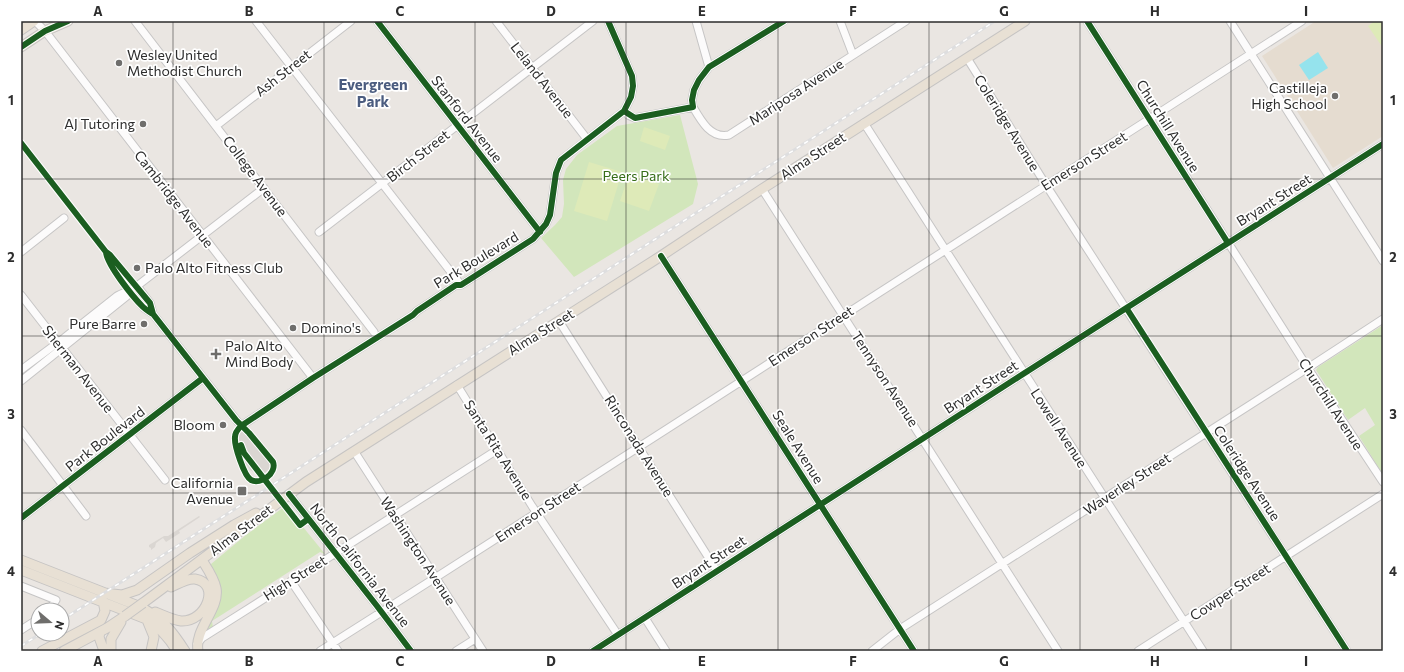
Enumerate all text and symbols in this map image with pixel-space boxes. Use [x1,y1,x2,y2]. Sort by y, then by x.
text: A [93,3,103,19]
text: B [245,3,254,19]
text: C [396,3,405,19]
text: D [546,3,556,19]
text: E [698,3,706,19]
text: F [849,3,857,19]
text: G [999,3,1009,19]
text: H [1150,3,1160,19]
text: I [1304,3,1308,19]
street label: Leland Avenue [507,38,577,121]
street label: Ash Street [251,45,314,100]
place label: Wesley United Methodist Church [127,46,242,79]
street label: Mariposa Avenue [745,55,846,128]
marker: Wesley United Methodist Church [114,58,124,68]
street label: Coleridge Avenue [971,71,1044,174]
street label: Stanford Avenue [428,72,507,165]
district label: Evergreen Park [338,75,408,110]
street label: Churchill Avenue [1133,76,1204,175]
place label: Castilleja High School [1251,79,1327,112]
marker: Castilleja High School [1330,91,1340,101]
text: 1 [8,92,14,108]
text: 1 [1390,92,1396,108]
place label: AJ Tutoring [64,115,135,132]
marker: AJ Tutoring [138,119,148,129]
street label: Birch Street [383,126,453,185]
street label: Emerson Street [1038,127,1130,194]
street label: Alma Street [777,128,849,183]
street label: College Avenue [220,132,291,219]
street label: Cambridge Avenue [131,147,218,251]
park label: Peers Park [602,167,670,184]
street label: Bryant Street [1233,170,1315,229]
street label: Park Boulevard [430,228,521,292]
text: 2 [7,249,15,265]
text: 2 [1389,249,1397,265]
place label: Palo Alto Fitness Club [145,259,283,276]
marker: Palo Alto Fitness Club [132,263,142,273]
street label: Emerson Street [765,302,857,369]
street label: Alma Street [504,304,577,359]
place label: Pure Barre [69,315,136,332]
marker: Pure Barre [139,319,149,329]
place label: Domino's [301,319,361,336]
street label: Sherman Avenue [39,322,118,416]
marker: Domino's [288,323,298,333]
street label: Tennyson Avenue [848,328,923,430]
place label: Palo Alto Mind Body [225,337,294,370]
marker: Palo Alto Mind Body [210,348,222,360]
street label: Churchill Avenue [1295,355,1367,453]
street label: Bryant Street [940,356,1021,417]
street label: Lowell Avenue [1028,385,1091,470]
street label: Rinconada Avenue [601,392,677,500]
street label: Santa Rita Avenue [461,397,536,503]
street label: Park Boulevard [62,402,148,475]
text: 3 [7,406,15,422]
text: 3 [1389,406,1397,422]
street label: Seale Avenue [769,407,828,487]
place label: Bloom [173,416,215,433]
marker: Bloom [218,420,228,430]
street label: Coleridge Avenue [1210,422,1285,524]
street label: Waverley Street [1080,449,1174,518]
place label: California Avenue [171,474,233,507]
street label: Emerson Street [492,478,584,545]
marker: California Avenue [236,485,248,497]
street label: Washington Avenue [377,493,460,608]
street label: North California Avenue [307,499,414,630]
street label: Alma Street [206,500,276,559]
street label: Bryant Street [668,531,749,592]
street label: High Street [260,551,330,604]
street label: Cowper Street [1186,559,1273,624]
text: 4 [7,563,15,579]
text: 4 [1389,563,1397,579]
north arrow [30,602,70,642]
text: N [52,619,67,631]
text: A [93,653,103,669]
text: B [245,653,254,669]
text: C [396,653,405,669]
text: D [546,653,556,669]
text: E [698,653,706,669]
text: F [849,653,857,669]
text: G [999,653,1009,669]
text: H [1150,653,1160,669]
text: I [1304,653,1308,669]

